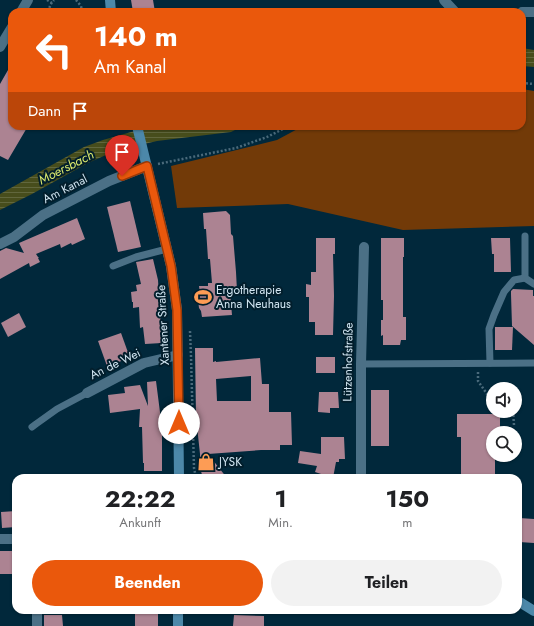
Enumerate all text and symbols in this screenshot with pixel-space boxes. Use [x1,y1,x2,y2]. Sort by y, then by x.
text: 140 m [94,16,178,57]
icon: left [28,24,80,76]
text: Am Kanal [94,54,166,80]
text: Dann [28,100,61,122]
icon: arrive [69,100,91,122]
pin [105,135,139,176]
icon: arrive [111,141,133,163]
water label: Moersbach [35,145,97,189]
street label: Am Kanal [39,170,91,208]
place label: Ergotherapie Anna Neuhaus [216,281,291,313]
street label: Xantener Straße [152,284,174,366]
sports icon: Ergotherapie Anna Neuhaus [193,287,213,307]
street label: Lützenhofstraße [338,322,358,402]
street label: An de Wei [86,344,144,384]
map controls [486,382,522,462]
button: sound [486,382,522,418]
position arrow [158,402,200,444]
button: search [486,426,522,462]
shop icon: JYSK [196,452,216,472]
place label: JYSK [217,453,242,471]
text: 22:22 [105,481,175,516]
text: 1 [274,481,287,516]
text: 150 [386,481,429,516]
text: Ankunft [119,513,161,532]
text: Min. [268,513,293,532]
text: m [402,513,412,532]
button: Beenden [32,560,263,606]
button: Teilen [271,560,502,606]

